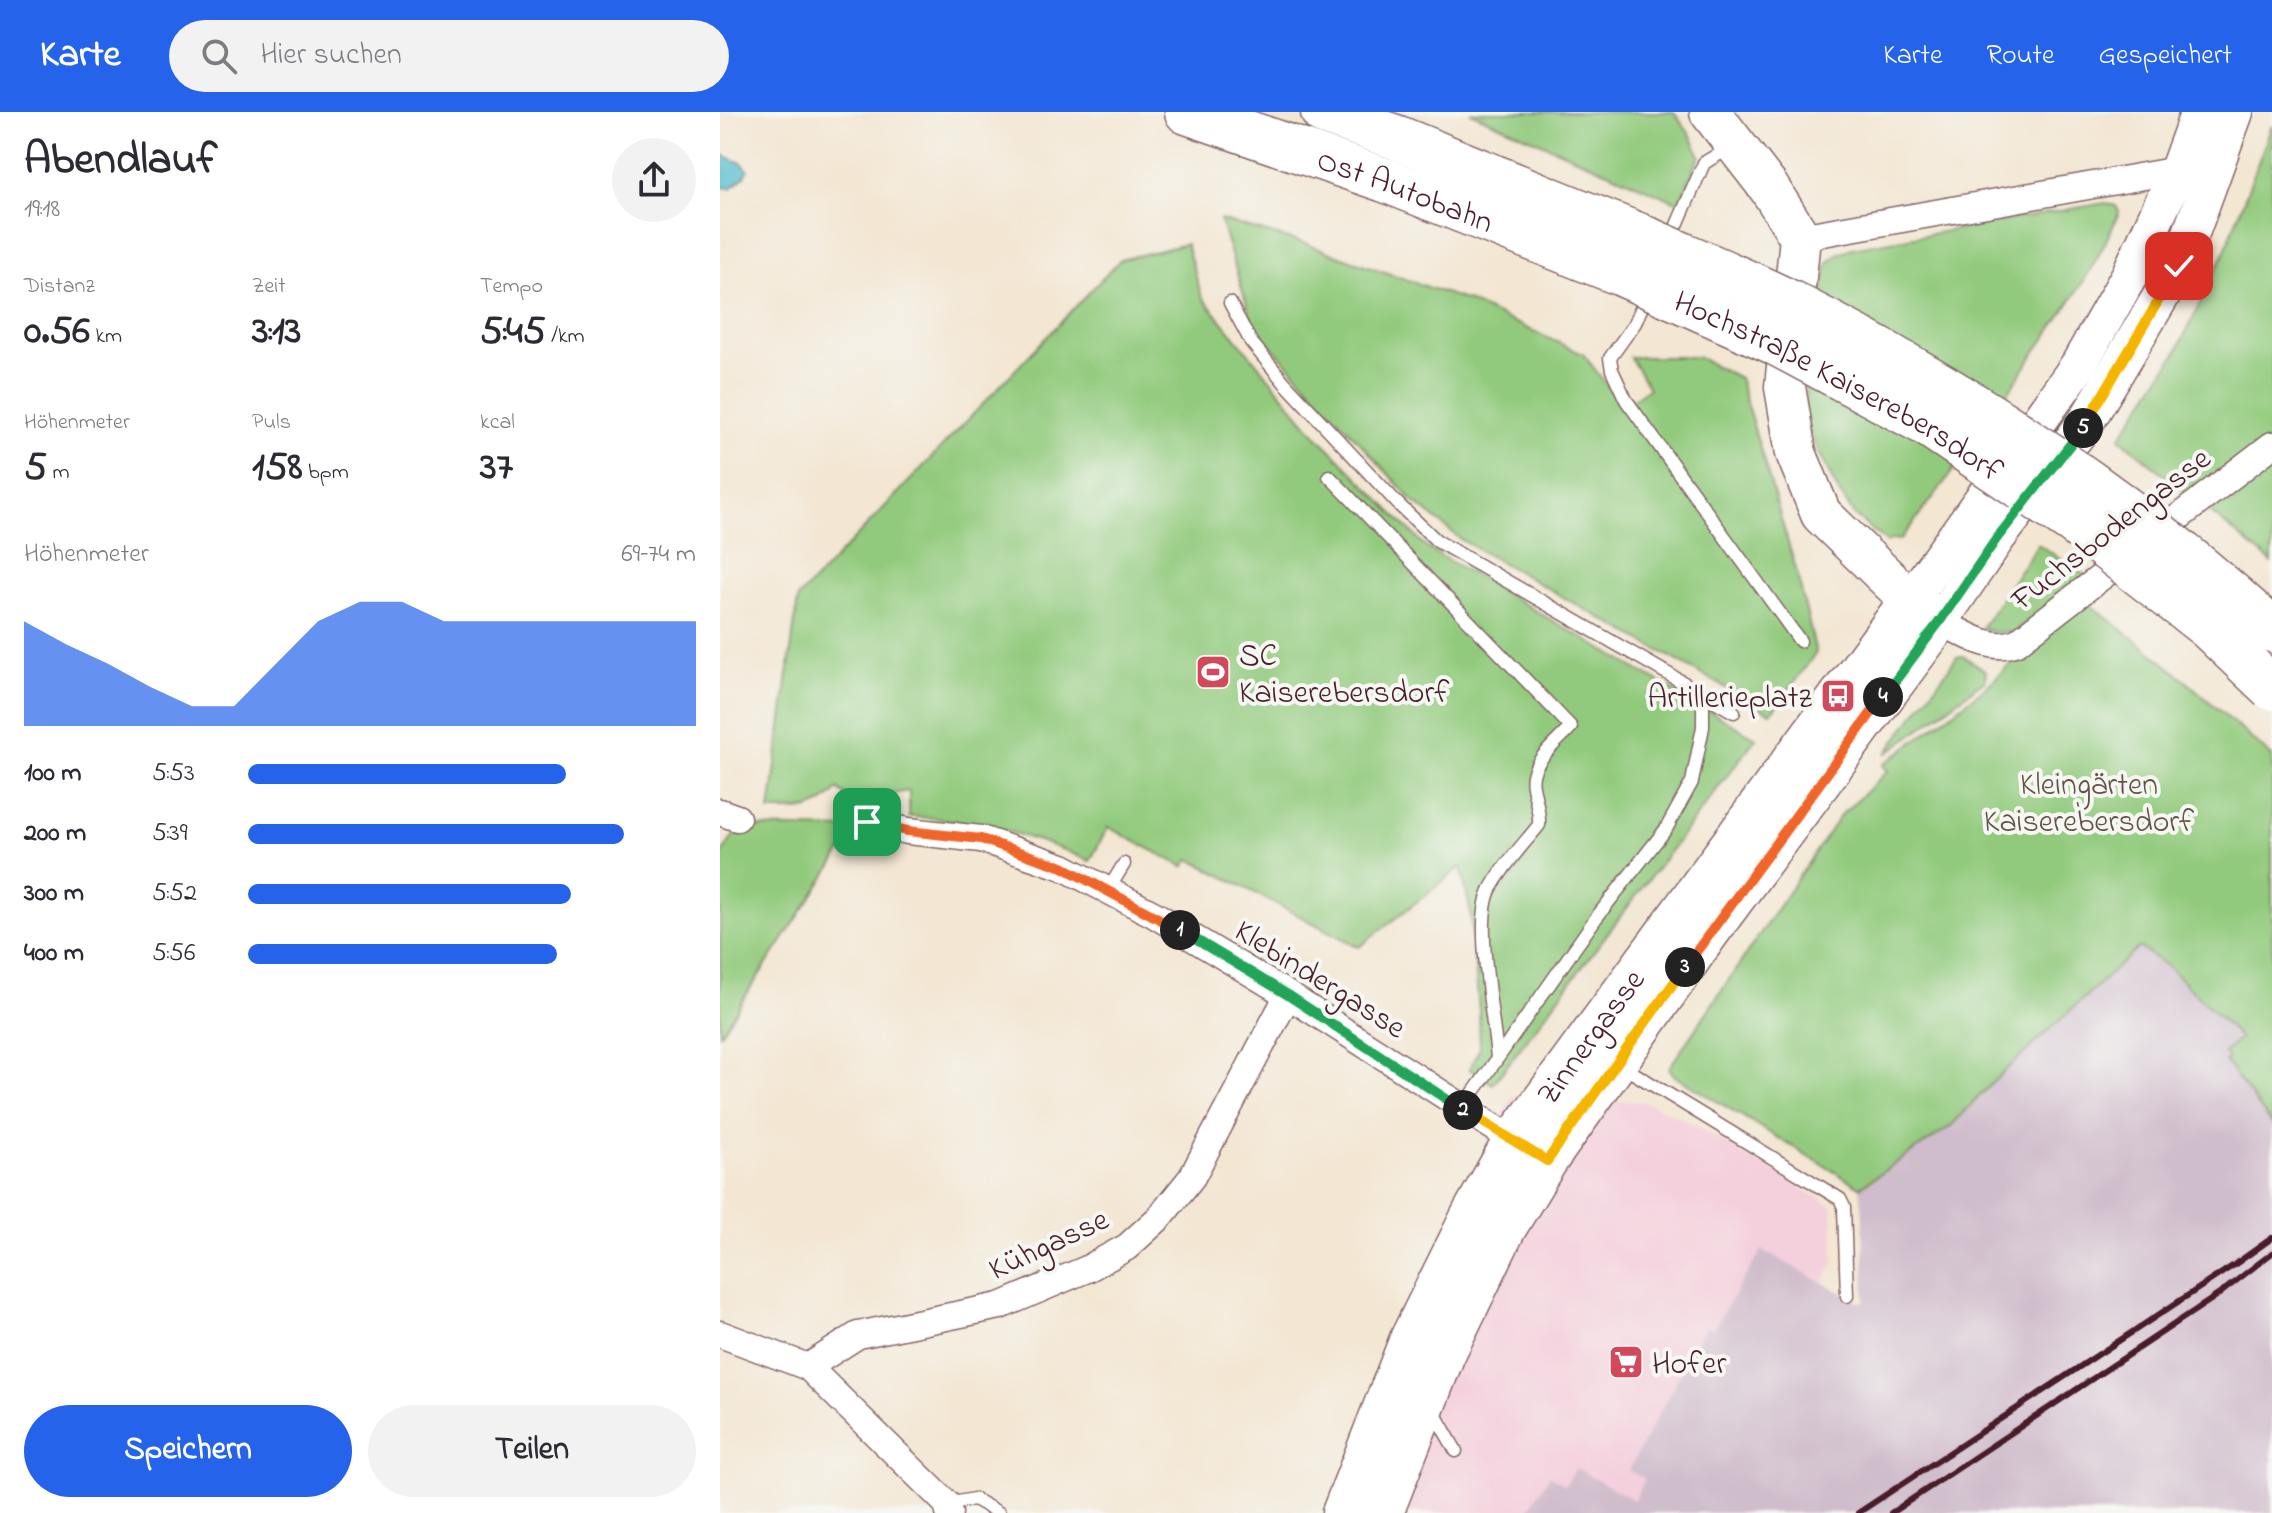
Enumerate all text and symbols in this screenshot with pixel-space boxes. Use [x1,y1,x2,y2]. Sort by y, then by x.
search box [169,20,729,92]
text: Karte [40,28,121,84]
icon: search [197,34,241,78]
text: Hier suchen [261,34,402,78]
text: Karte [1883,36,1943,77]
text: Route [1987,36,2054,77]
text: Gespeichert [2098,36,2232,77]
text: Abendlauf [24,129,217,193]
button: share [612,138,696,222]
street label: Ost Autobahn [1310,138,1500,248]
text: 19:18 [24,191,60,229]
pin [2145,232,2213,300]
icon: check [2157,244,2201,288]
text: Distanz [24,271,95,303]
text: Zeit [252,271,286,303]
text: Tempo [480,271,543,303]
street label: Hochstraße Kaiserebersdorf [1666,280,2011,496]
text: 0.56 [24,303,90,362]
text: 3:13 [252,303,301,362]
text: 5:45 [480,303,546,362]
text: km [90,321,122,353]
text: /km [546,321,585,353]
text: Höhenmeter [24,407,130,439]
text: Puls [252,407,291,439]
text: kcal [480,407,515,439]
pin: 5 [2063,408,2103,448]
text: 5 [2077,412,2089,444]
street label: Fuchsbodengasse [2001,437,2223,625]
text: 5 [24,439,47,498]
text: 158 [252,439,303,498]
text: 37 [480,439,513,498]
text: m [47,457,69,489]
text: bpm [303,457,349,489]
text: Höhenmeter [24,536,149,574]
text: 69–74 m [621,536,696,574]
place label: SC Kaiserebersdorf [1239,634,1449,718]
sports icon: SC Kaiserebersdorf [1194,653,1232,691]
place label: Artillerieplatz [1647,676,1813,723]
bus stop icon: Artillerieplatz [1819,677,1857,715]
pin: 4 [1863,677,1903,717]
text: 4 [1878,681,1888,713]
text: 100 m [24,755,81,793]
text: 5:53 [152,755,195,793]
park label: Kleingärten Kaiserebersdorf [1984,763,2194,847]
pin [833,788,901,856]
icon: arrive [845,800,889,844]
text: 200 m [24,815,86,853]
text: 5:39 [152,815,188,853]
text: 300 m [24,875,84,913]
text: 5:52 [152,875,197,913]
pin: 1 [1160,910,1200,950]
street label: Klebindergasse [1224,910,1415,1053]
text: 1 [1177,914,1184,946]
text: 400 m [24,935,84,973]
text: 5:56 [152,935,195,973]
pin: 3 [1665,947,1705,987]
text: 3 [1680,951,1690,983]
street label: Zinnergasse [1527,960,1659,1116]
pin: 2 [1443,1090,1483,1130]
text: 2 [1458,1094,1468,1126]
street label: Kühgasse [982,1198,1118,1294]
place label: Hofer [1652,1342,1726,1389]
supermarket icon: Hofer [1607,1343,1645,1381]
button: Speichern [24,1405,352,1497]
button: Teilen [368,1405,696,1497]

